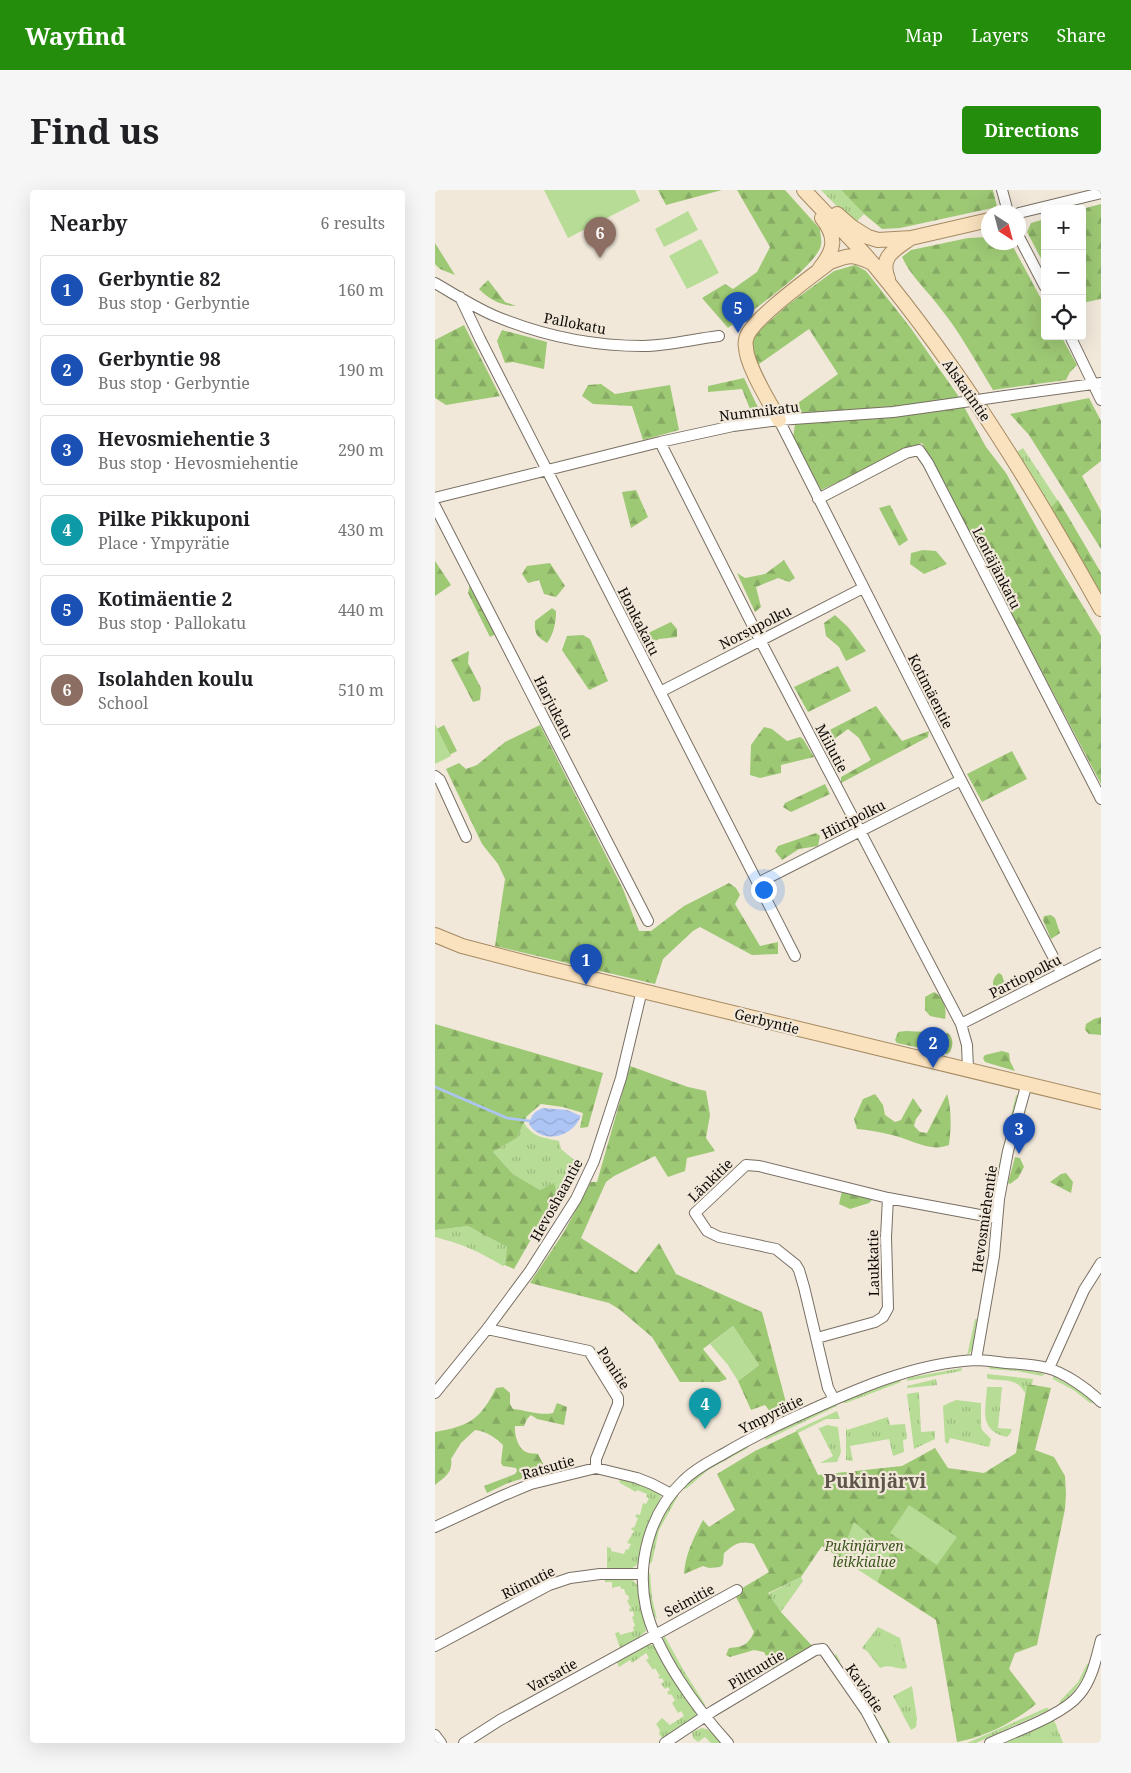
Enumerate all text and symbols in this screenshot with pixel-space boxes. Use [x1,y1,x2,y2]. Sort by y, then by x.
text: Wayfind [25,19,126,52]
text: Map [905,23,943,47]
text: Layers [971,23,1029,47]
text: Share [1057,23,1106,47]
button: Directions [962,106,1101,154]
text: Find us [30,107,159,154]
north arrow [981,205,1026,250]
map controls [1041,205,1086,340]
button: + [1041,205,1086,250]
text: Nearby [50,209,128,237]
text: 6 results [321,212,385,234]
pin: 6 [584,217,616,258]
button: − [1041,250,1086,295]
text: Gerbyntie 82 [98,266,221,292]
text: 1 [62,279,72,301]
text: 160 m [338,279,384,301]
text: Bus stop · Gerbyntie [98,292,250,314]
pin: 5 [722,292,754,333]
button: locate [1041,295,1086,340]
street label: Pallokatu [542,308,608,338]
text: Gerbyntie 98 [98,346,221,372]
street label: Alskatintie [939,355,995,425]
text: 2 [62,359,72,381]
text: 190 m [338,359,384,381]
text: Bus stop · Gerbyntie [98,372,250,394]
street label: Nummikatu [718,397,800,425]
text: Hevosmiehentie 3 [98,426,270,452]
text: 3 [62,439,72,461]
text: 290 m [338,439,384,461]
text: Bus stop · Hevosmiehentie [98,452,298,474]
text: Pilke Pikkuponi [98,506,250,532]
text: 4 [62,519,72,541]
text: 430 m [338,519,384,541]
street label: Lentäjänkatu [968,524,1026,612]
text: Place · Ympyrätie [98,532,230,554]
street label: Honkakatu [614,584,664,658]
text: Kotimäentie 2 [98,586,232,612]
text: 5 [62,599,72,621]
text: 440 m [338,599,384,621]
street label: Norsupolku [716,601,794,653]
text: Bus stop · Pallokatu [98,612,246,634]
street label: Kotimäentie [904,650,958,732]
text: Isolahden koulu [98,666,253,692]
street label: Harjukatu [530,672,578,742]
text: 6 [62,679,72,701]
text: 510 m [338,679,384,701]
text: School [98,692,148,714]
street label: Miilutie [811,720,853,776]
street label: Hiiripolku [818,795,888,843]
your location [751,877,777,903]
pin: 1 [570,944,602,985]
street label: Partiopolku [986,950,1064,1002]
street label: Gerbyntie [733,1004,801,1038]
pin: 2 [917,1027,949,1068]
pin: 3 [1003,1113,1035,1154]
street label: Länkitie [684,1154,736,1206]
street label: Hevoshaantie [525,1155,587,1245]
street label: Hevosmiehentie [967,1164,1001,1274]
street label: Laukkatie [863,1230,883,1296]
street label: Ponitie [593,1343,635,1393]
pin: 4 [689,1388,721,1429]
street label: Ympyrätie [735,1390,806,1438]
street label: Ratsutie [519,1450,577,1484]
district label: Pukinjärvi [824,1468,926,1494]
park label: Pukinjärven leikkialue [823,1536,904,1571]
street label: Riimutie [498,1561,558,1603]
street label: Seimitie [661,1579,717,1621]
street label: Pilttuutie [725,1645,787,1693]
street label: Varsatie [524,1654,580,1696]
street label: Kaviotie [842,1660,888,1716]

